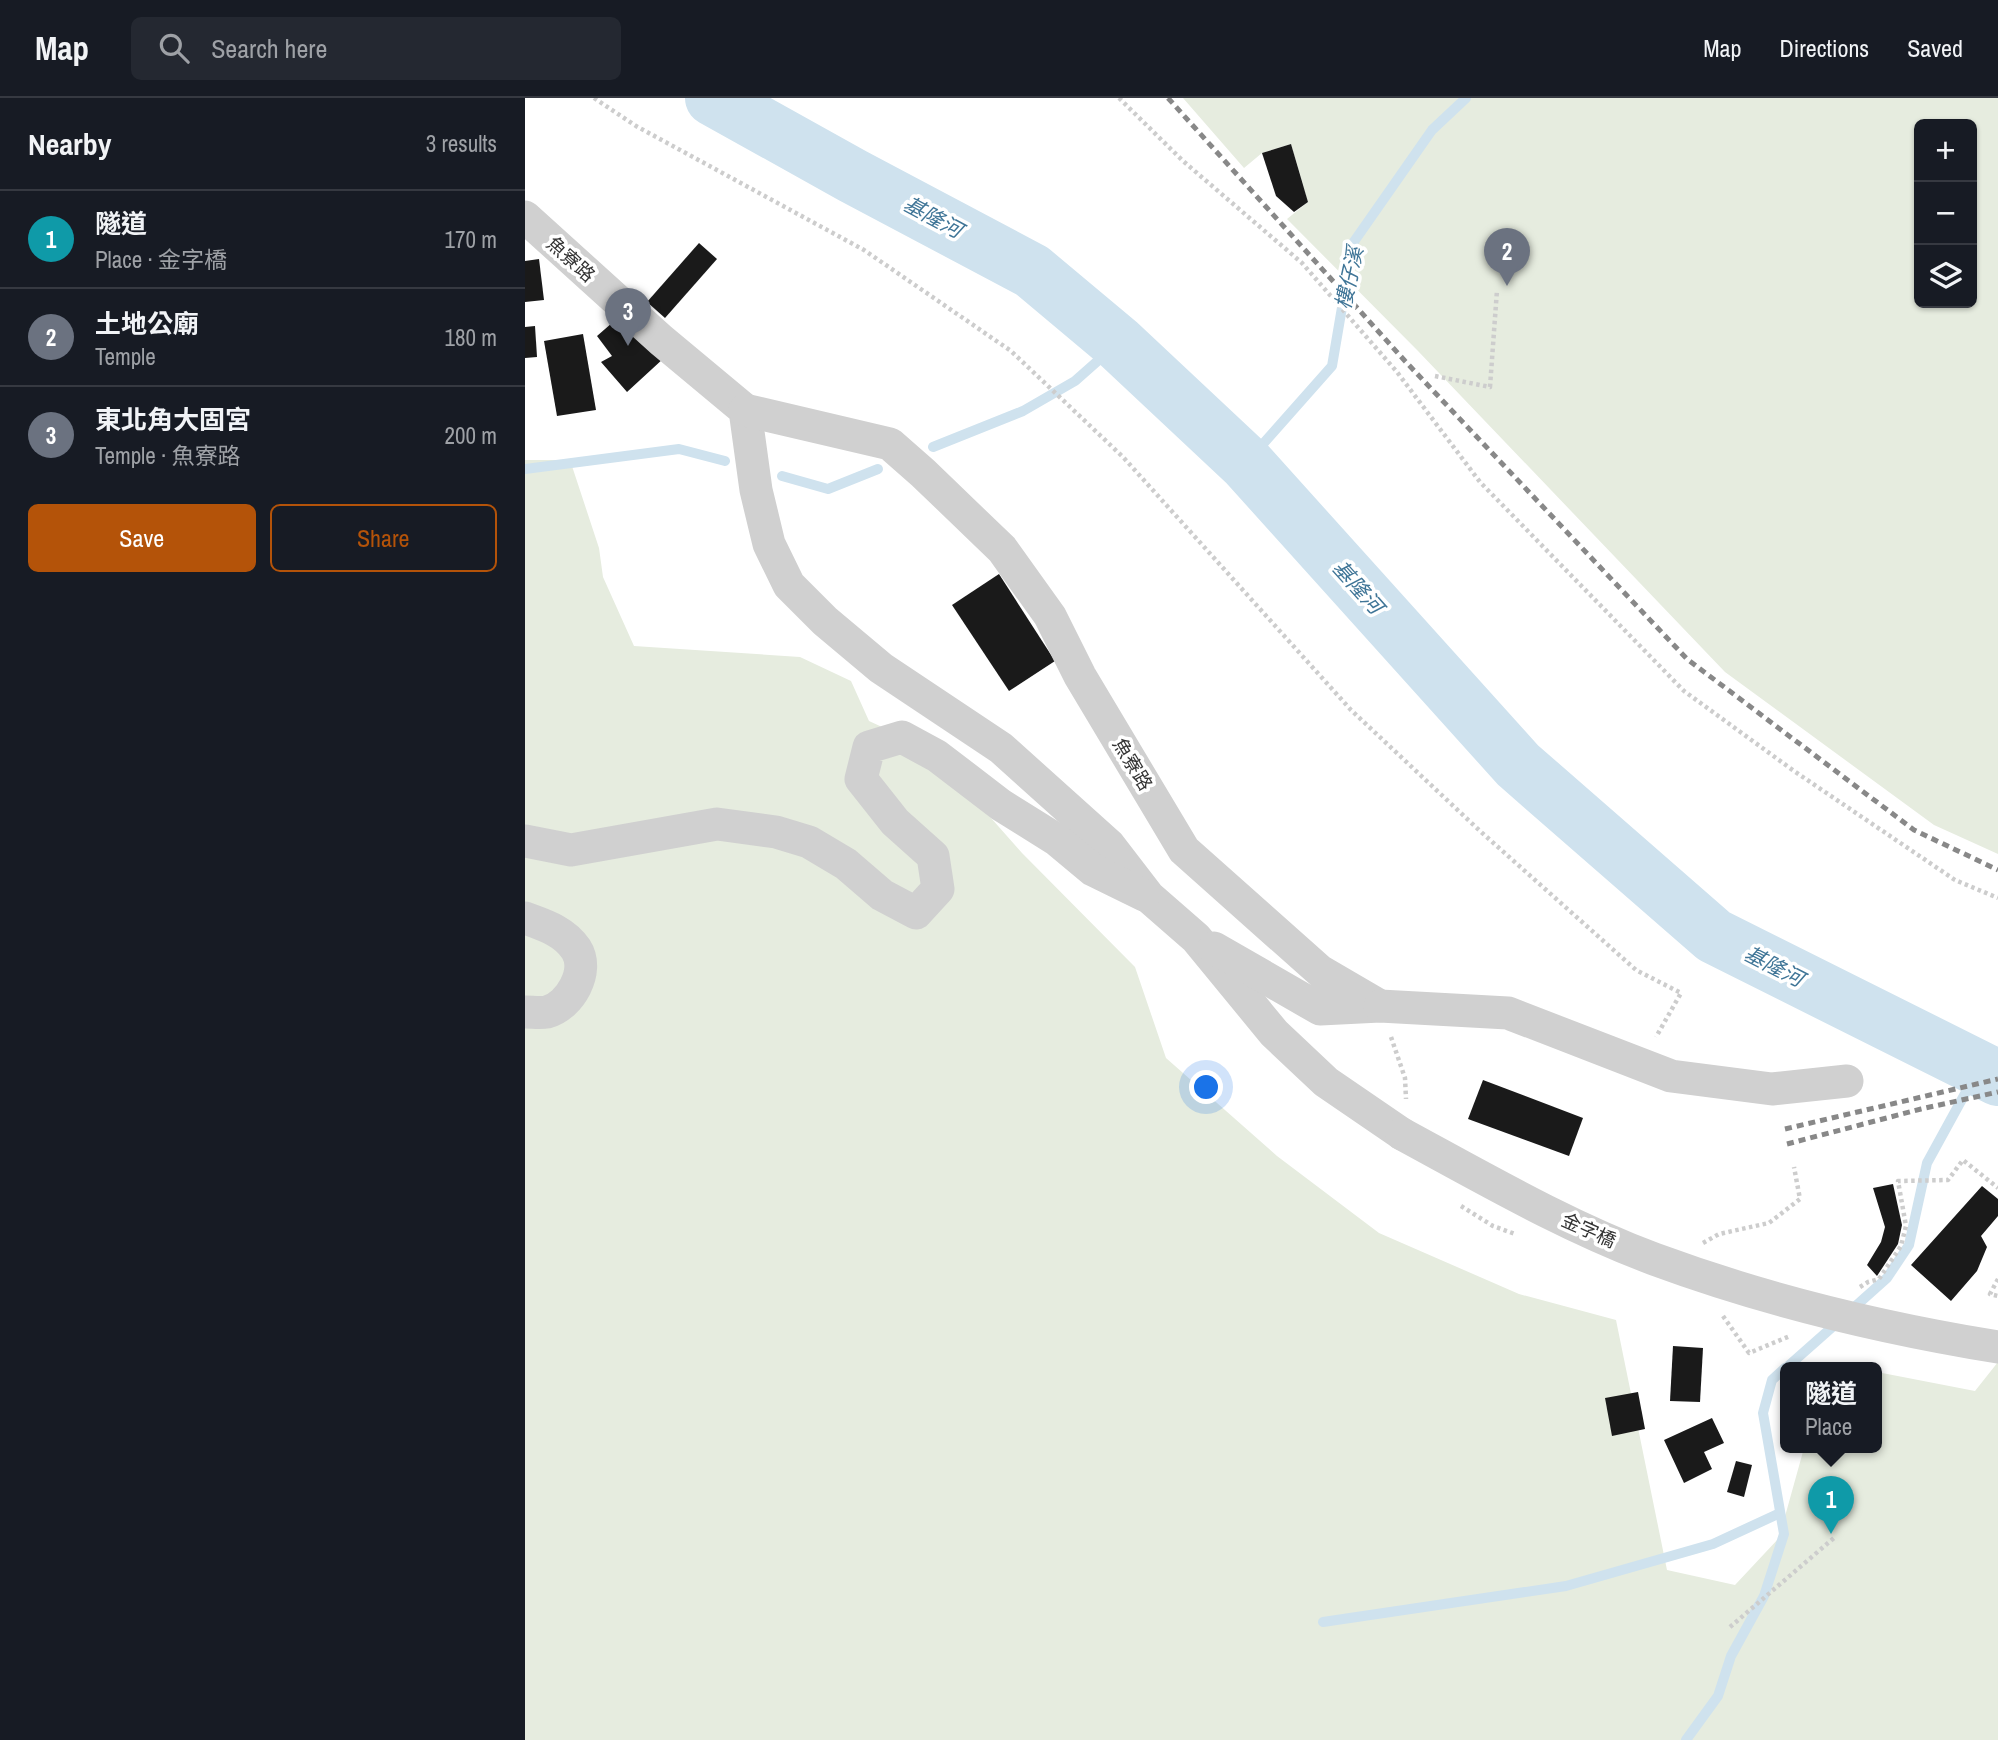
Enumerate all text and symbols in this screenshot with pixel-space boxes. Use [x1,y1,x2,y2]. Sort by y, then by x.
search box [131,17,621,80]
text: Map [35,26,89,70]
icon: search [155,29,193,67]
text: Search here [211,31,327,66]
text: Map [1703,32,1741,64]
text: Directions [1779,32,1869,64]
text: Saved [1907,32,1963,64]
map controls [1914,119,1977,308]
button: + [1914,119,1977,182]
text: Nearby [28,124,111,164]
text: 3 results [426,128,497,159]
button: − [1914,182,1977,245]
water label: 基隆河 [898,189,971,246]
text: 隧道 [95,206,147,241]
text: 1 [46,224,56,255]
text: 170 m [445,224,497,255]
pin: 2 [1484,228,1530,286]
street label: 魚寮路 [541,230,601,288]
water label: 樓仔溪 [1328,241,1370,312]
text: Place · 金字橋 [95,244,227,275]
button: layers [1914,245,1977,308]
pin: 3 [605,288,651,346]
text: 土地公廟 [95,306,199,341]
text: 2 [46,322,56,353]
text: 180 m [445,322,497,353]
text: Temple [95,341,156,372]
text: 東北角大固宮 [95,402,251,437]
text: 3 [46,420,56,451]
text: 200 m [445,420,497,451]
text: Temple · 魚寮路 [95,440,241,471]
button: Save [28,504,256,572]
button: Share [270,504,497,572]
water label: 基隆河 [1326,554,1393,623]
street label: 魚寮路 [1107,733,1159,795]
water label: 基隆河 [1739,939,1812,995]
your location [1189,1070,1223,1104]
street label: 金字橋 [1558,1207,1620,1253]
popup [1780,1362,1882,1453]
text: 隧道 [1805,1376,1857,1411]
text: Place [1805,1411,1852,1442]
pin: 1 [1808,1476,1854,1534]

